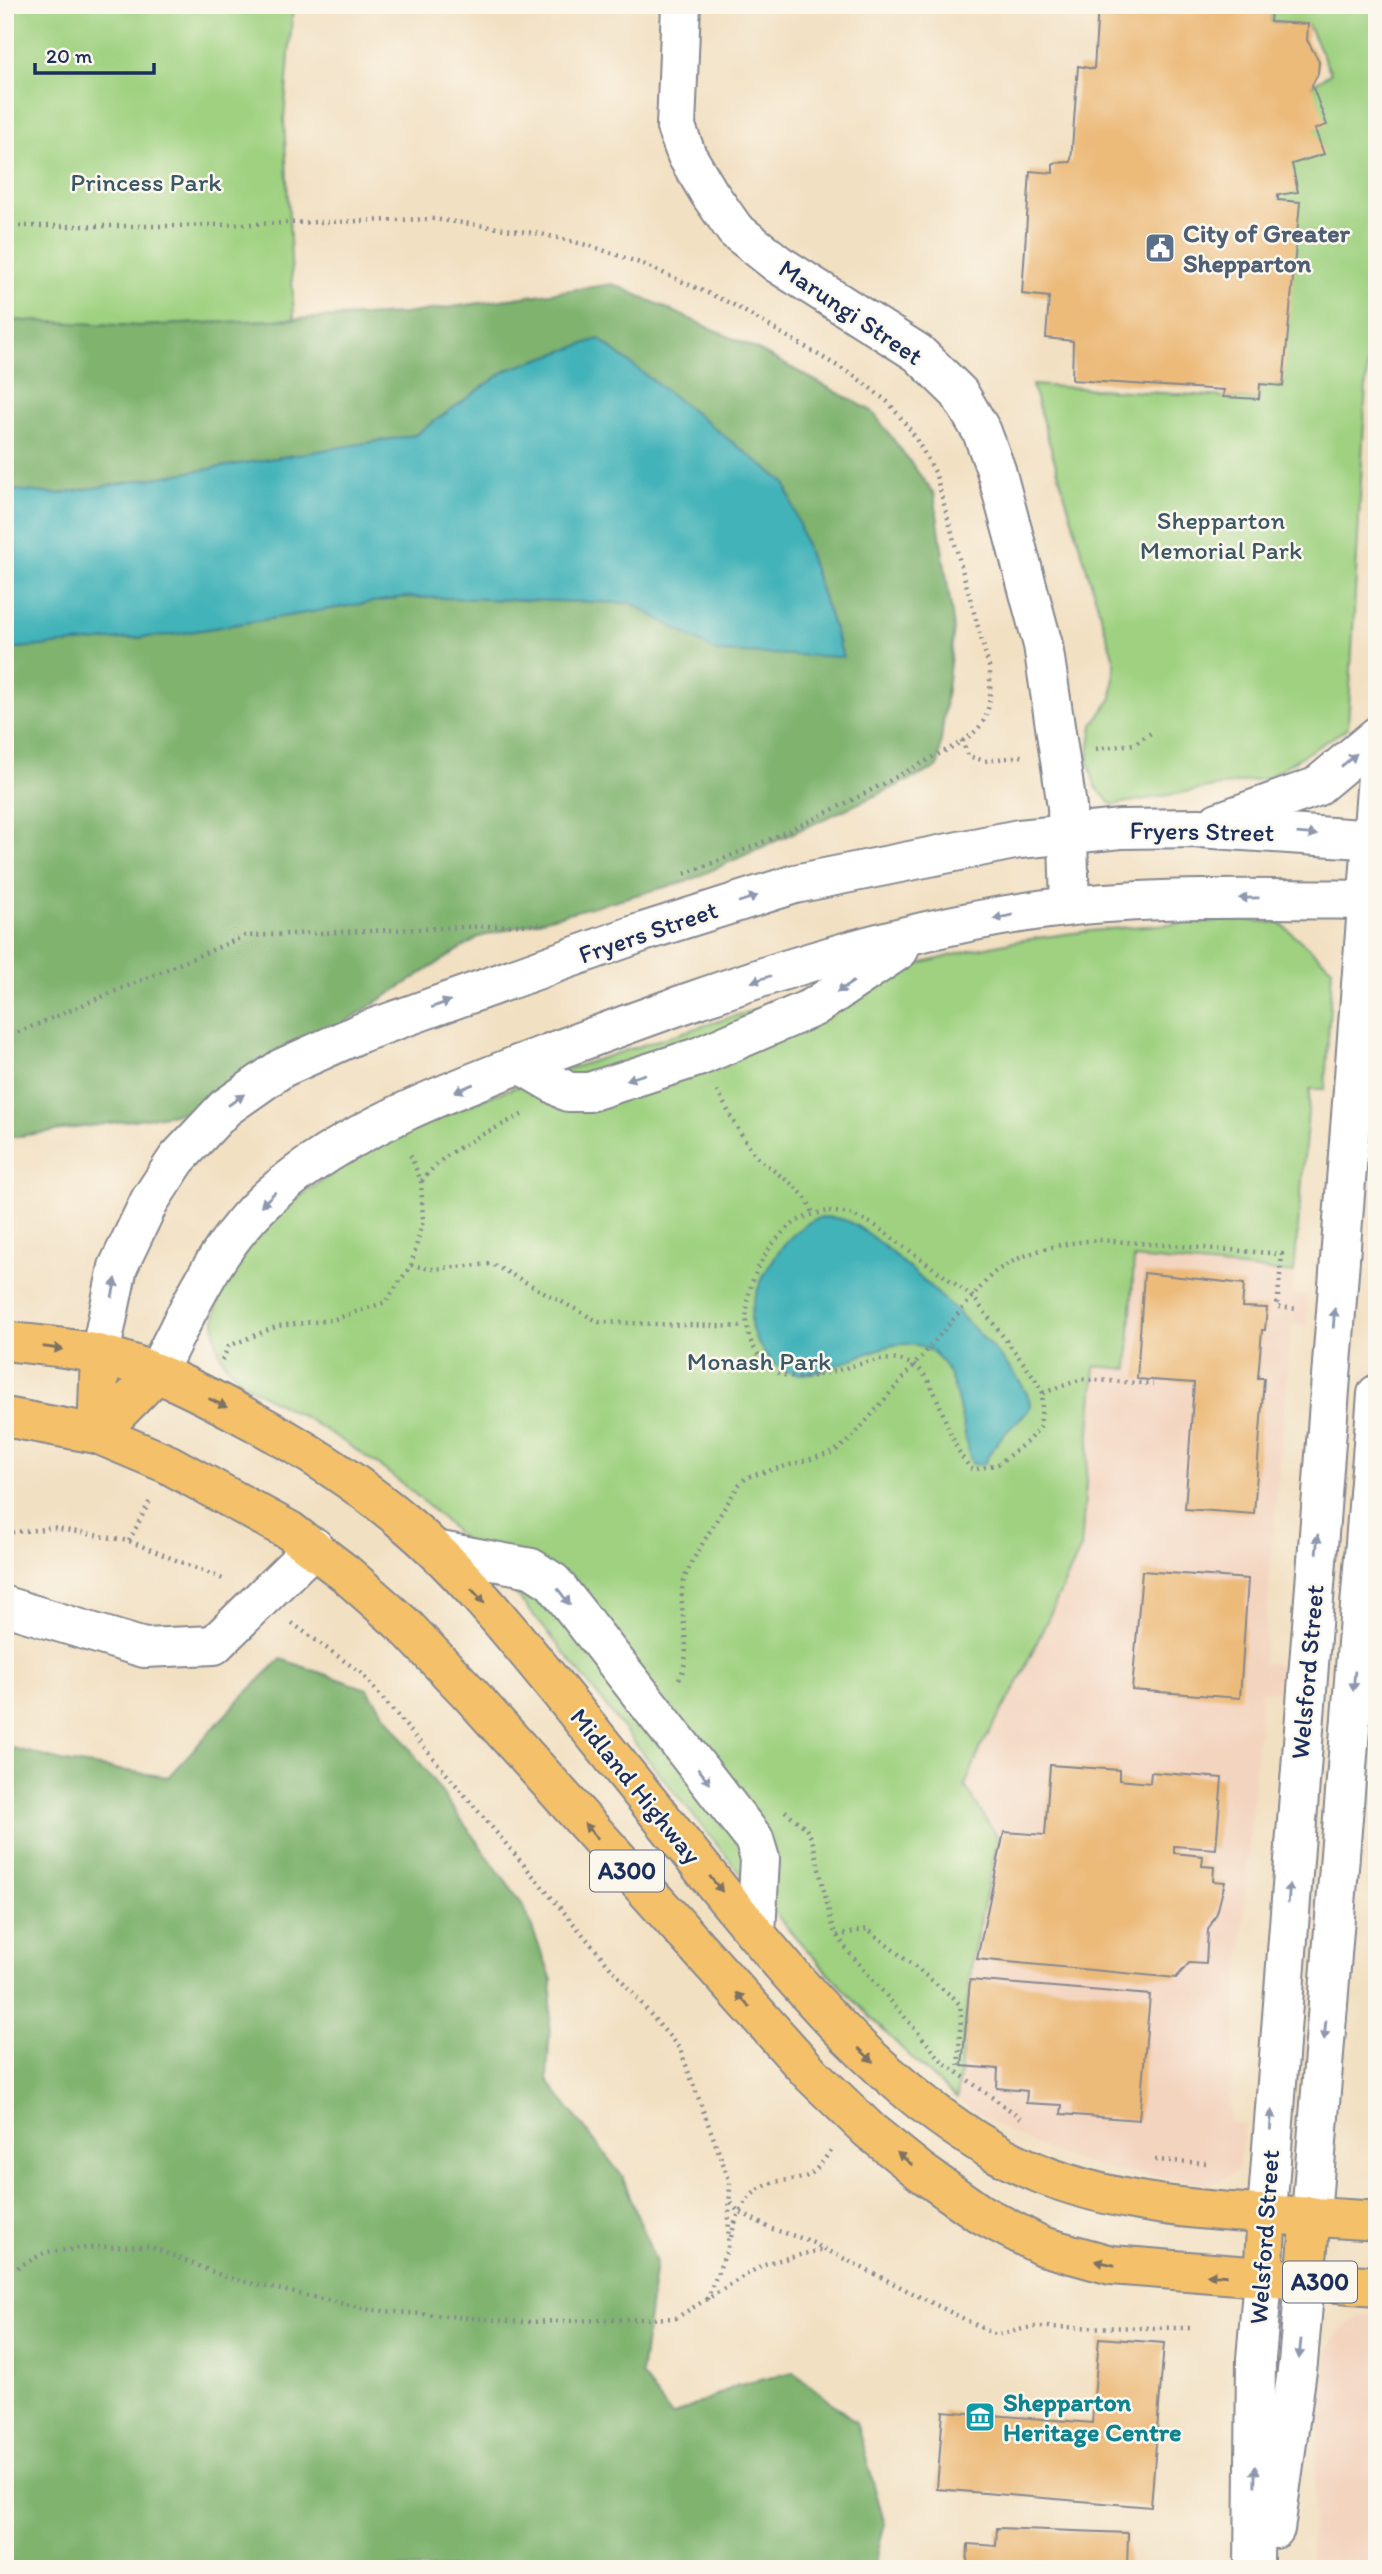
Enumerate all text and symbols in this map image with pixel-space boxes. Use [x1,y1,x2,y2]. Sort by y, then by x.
scale bar [35,32,154,76]
text: 20 m [46,43,93,68]
park label: Princess Park [70,166,222,198]
place label: City of Greater Shepparton [1183,217,1351,279]
public building icon: City of Greater Shepparton [1143,231,1177,265]
street label: Marungi Street [773,252,929,372]
park label: Shepparton Memorial Park [1140,504,1302,566]
one-way arrow [1340,753,1357,768]
street label: Fryers Street [1129,814,1275,848]
one-way arrow [1296,829,1318,840]
one-way arrow [1237,892,1259,904]
street label: Fryers Street [574,893,722,971]
one-way arrow [738,893,759,903]
one-way arrow [992,912,1014,923]
one-way arrow [750,974,771,984]
one-way arrow [835,980,854,993]
one-way arrow [430,998,451,1009]
one-way arrow [626,1072,647,1082]
one-way arrow [454,1082,474,1094]
one-way arrow [227,1094,245,1108]
one-way arrow [259,1191,276,1208]
one-way arrow [109,1277,120,1299]
one-way arrow [1329,1306,1340,1328]
one-way arrow [42,1342,64,1353]
park label: Monash Park [687,1345,831,1377]
one-way arrow [208,1397,228,1408]
one-way arrow [1312,1533,1323,1555]
street label: Welsford Street [1283,1583,1331,1761]
one-way arrow [469,1587,485,1604]
one-way arrow [556,1588,571,1605]
one-way arrow [1348,1671,1359,1693]
street label: Midland Highway [563,1702,709,1870]
one-way arrow [697,1766,712,1784]
one-way arrow [583,1823,599,1840]
road number: A300 [590,1850,664,1892]
one-way arrow [708,1876,723,1893]
one-way arrow [1284,1882,1295,1904]
one-way arrow [735,1992,751,2009]
one-way arrow [1319,2019,1330,2041]
one-way arrow [857,2047,875,2063]
one-way arrow [1266,2109,1277,2131]
street label: Welsford Street [1242,2148,1286,2325]
one-way arrow [897,2152,914,2167]
one-way arrow [1094,2257,1116,2268]
road number: A300 [1283,2262,1357,2302]
one-way arrow [1206,2269,1228,2280]
one-way arrow [1294,2338,1305,2360]
place label: Shepparton Heritage Centre [1003,2386,1182,2448]
museum icon: Shepparton Heritage Centre [963,2400,997,2434]
one-way arrow [1249,2465,1261,2487]

